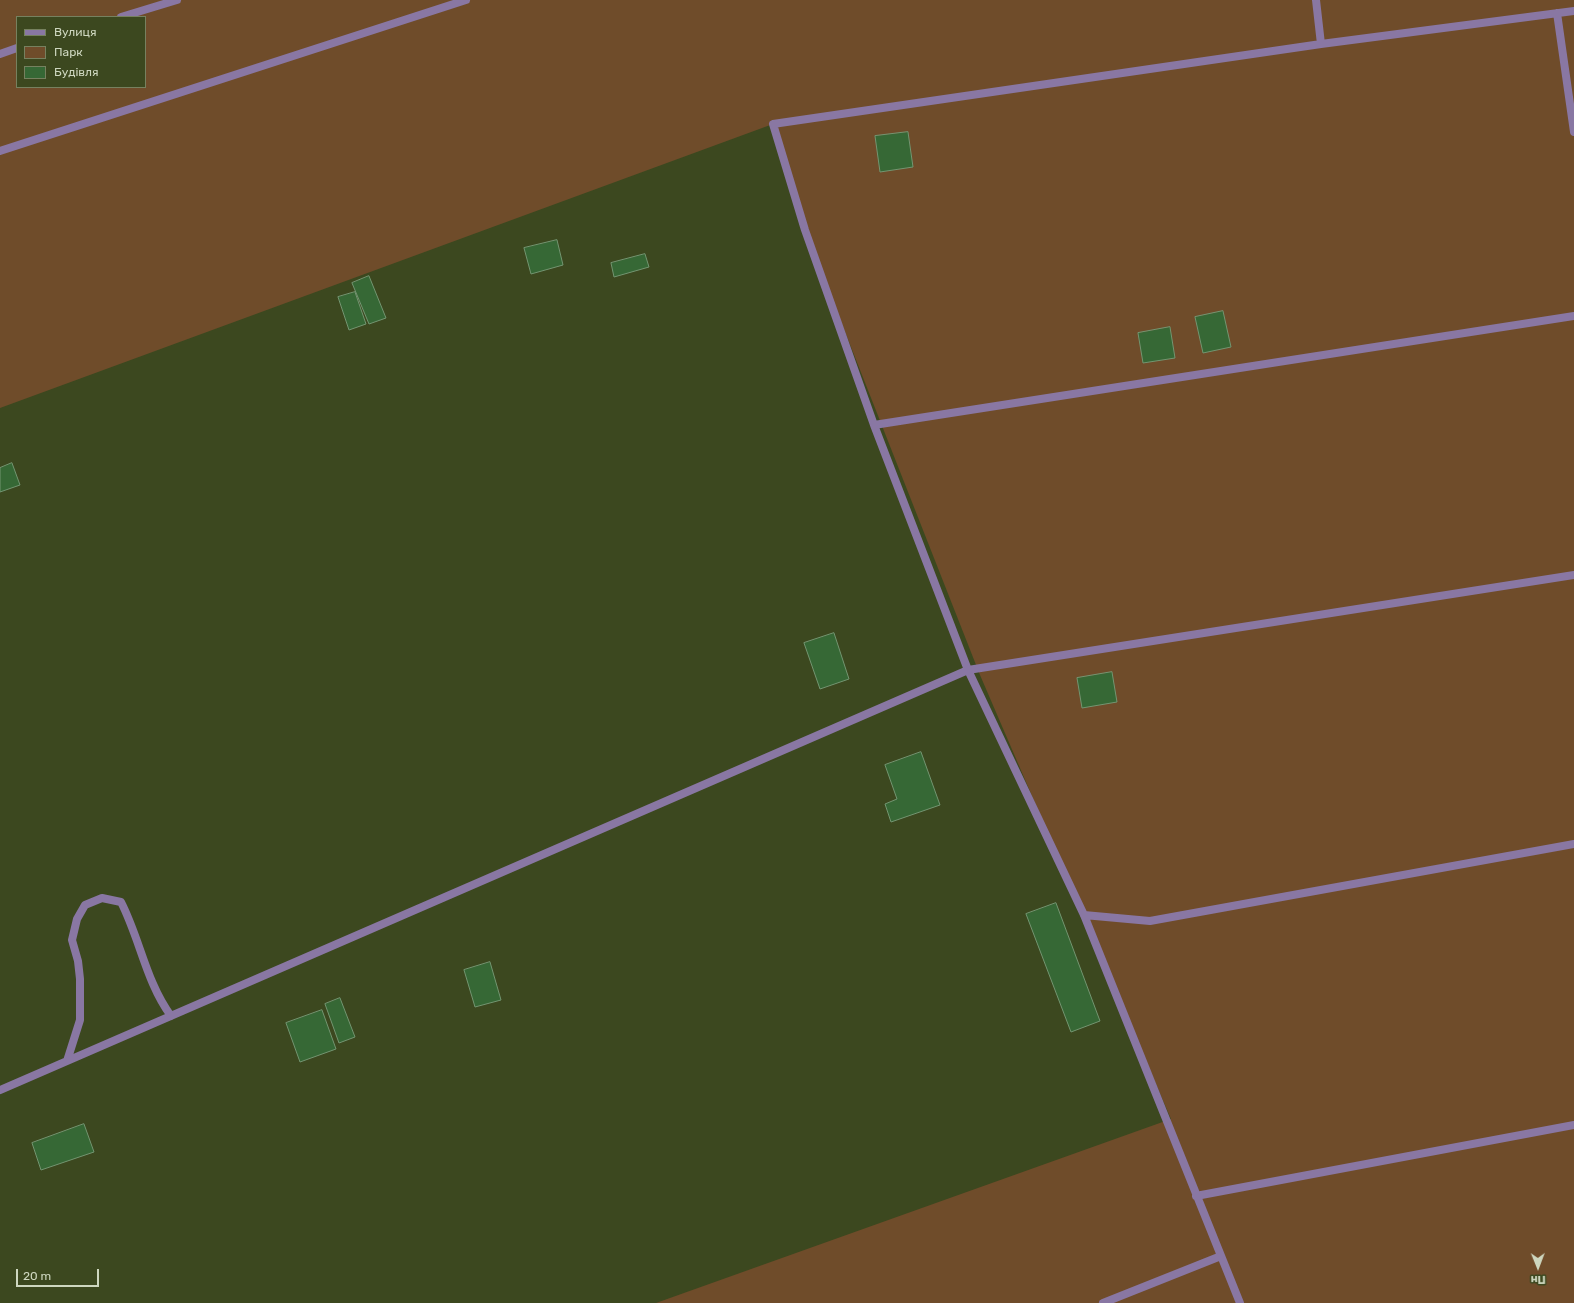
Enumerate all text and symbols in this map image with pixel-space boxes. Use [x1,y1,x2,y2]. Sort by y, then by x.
legend [16,16,146,88]
text: Вулиця [54,25,96,39]
text: Парк [54,45,83,59]
text: Будівля [54,65,99,79]
north arrow [1518,1247,1558,1287]
scale bar [18,1261,101,1287]
text: 20 m [23,1269,51,1283]
text: Пн [1530,1273,1546,1286]

